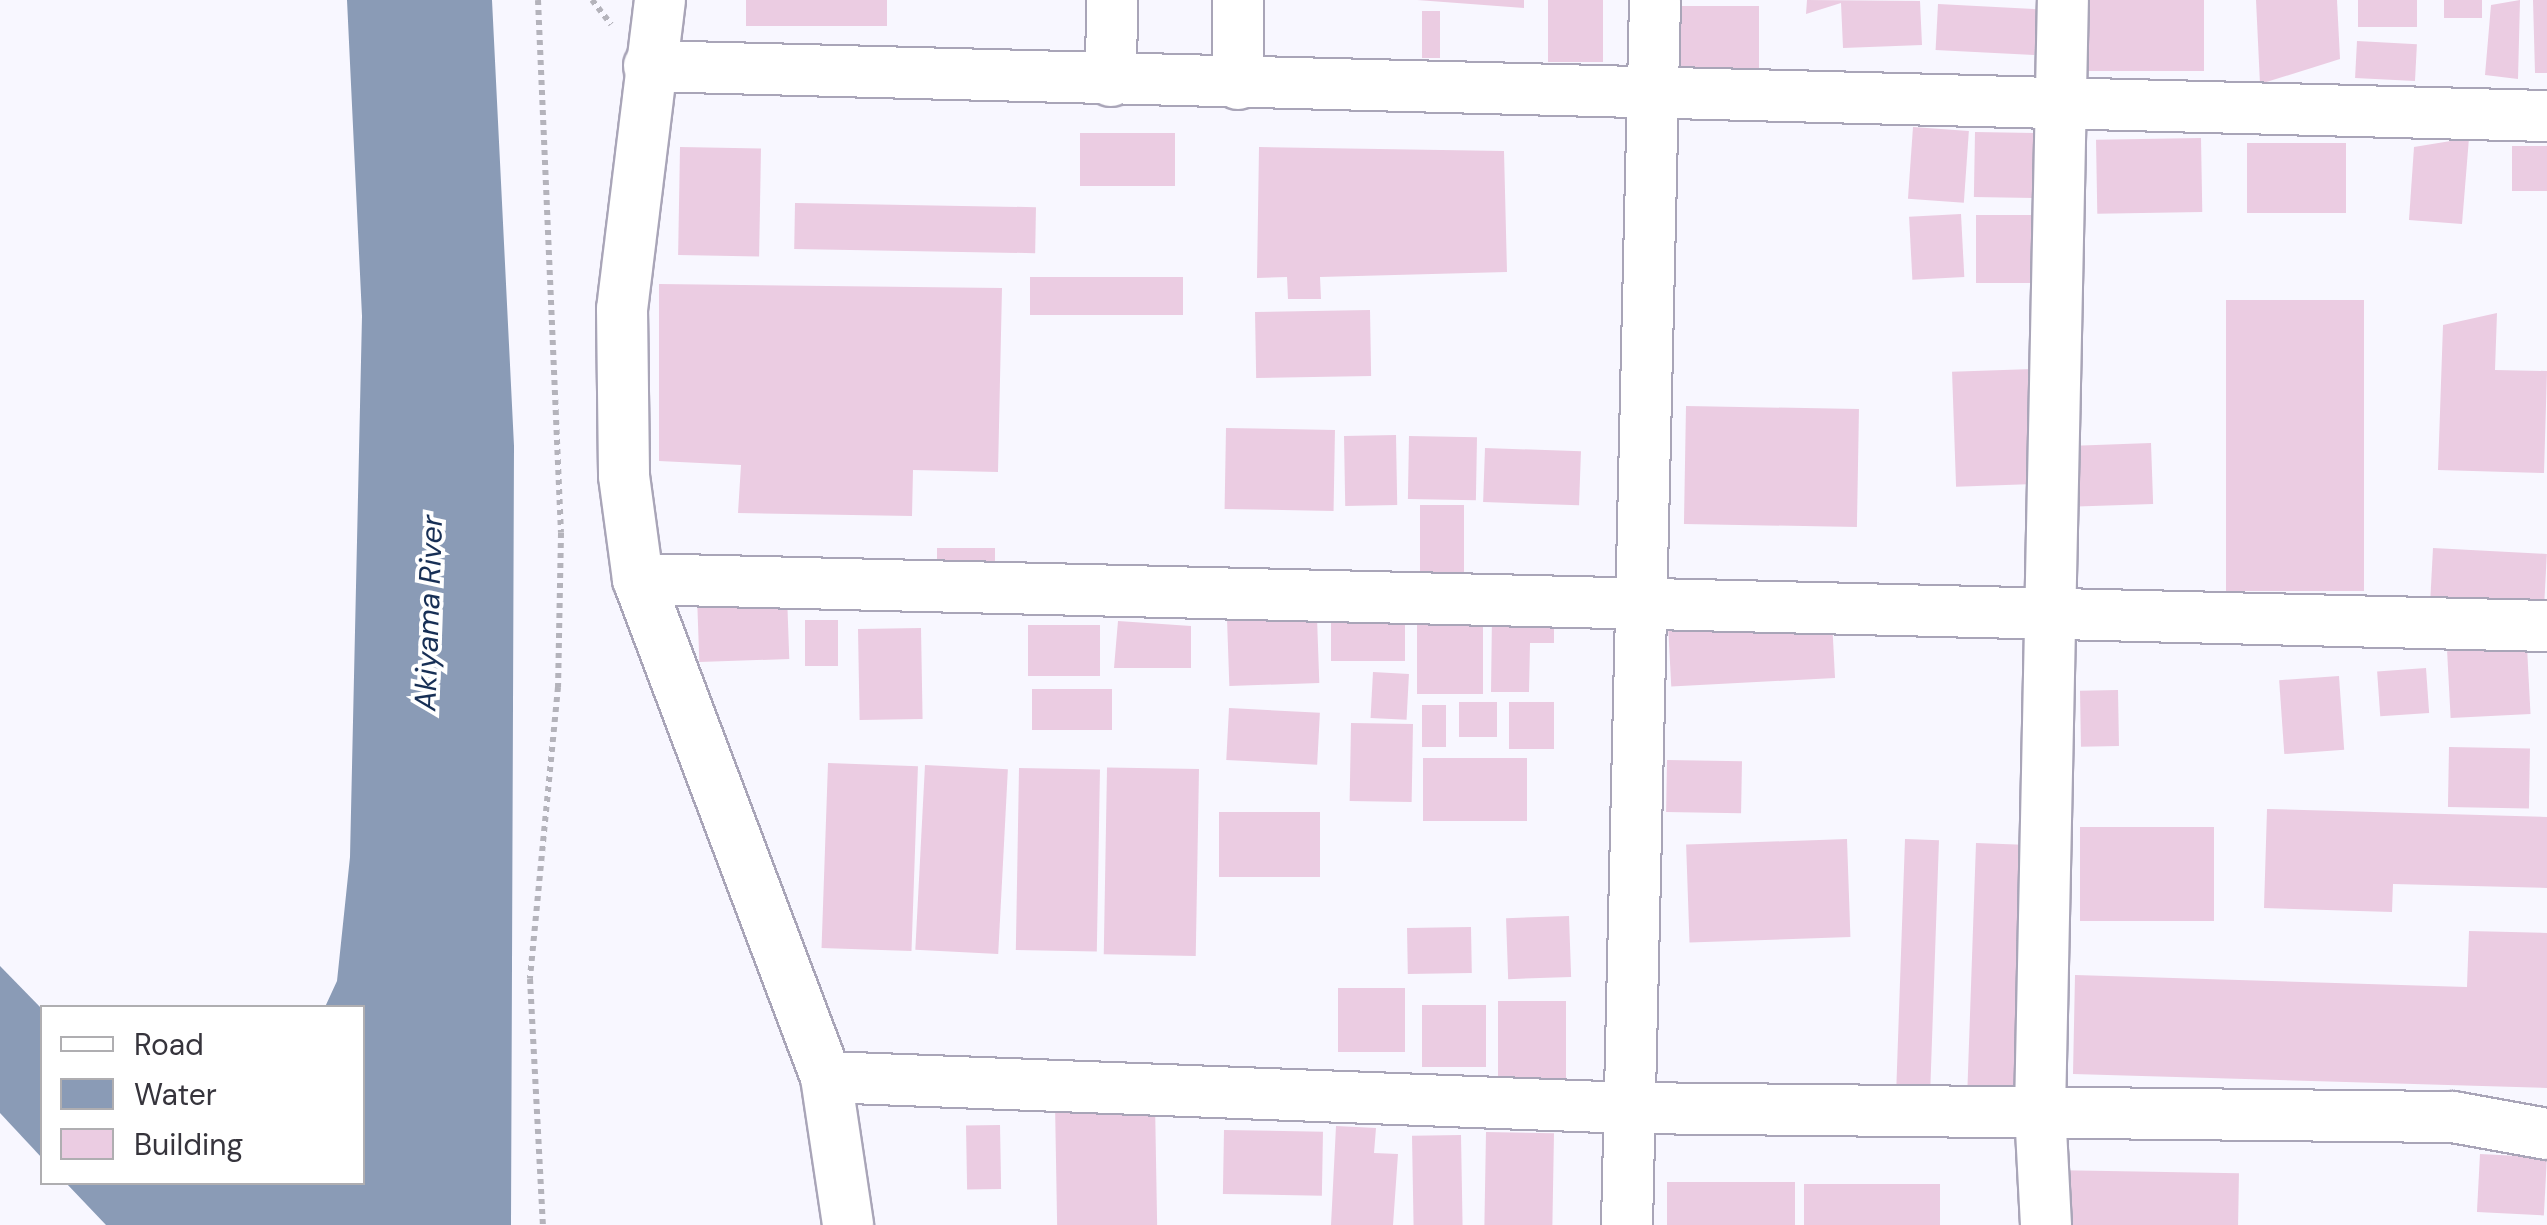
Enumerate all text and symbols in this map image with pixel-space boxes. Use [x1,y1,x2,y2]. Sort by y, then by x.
water label: Akiyama River [408,515,450,711]
legend [40,1005,365,1185]
text: Road [134,1025,204,1064]
text: Water [134,1075,217,1114]
text: Building [134,1125,243,1164]

